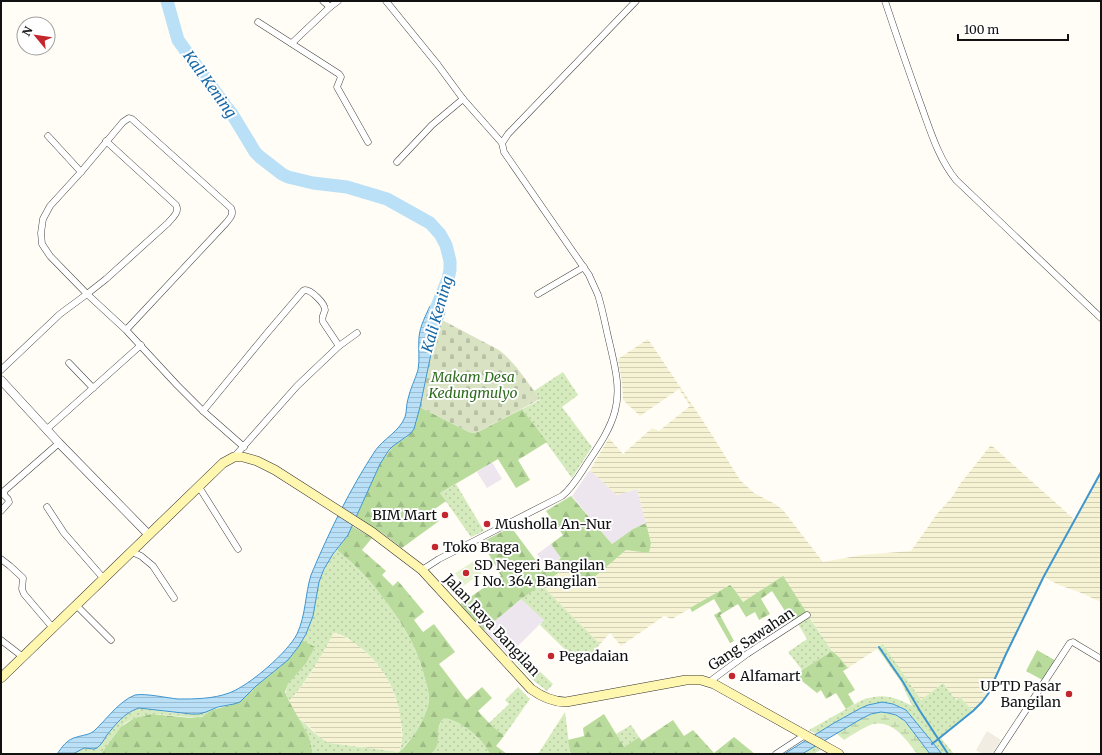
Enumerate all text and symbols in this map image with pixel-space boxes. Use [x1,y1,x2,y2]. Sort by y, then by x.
north arrow [16,16,56,56]
scale bar [958,16,1068,42]
text: 100 m [964,22,999,37]
text: N [19,24,36,38]
water label: Kali Kening [179,46,241,121]
water label: Kali Kening [417,274,457,355]
park label: Makam Desa Kedungmulyo [427,368,518,402]
place label: BIM Mart [372,506,438,524]
marker: BIM Mart [440,510,450,520]
place label: Musholla An-Nur [495,515,612,533]
marker: Musholla An-Nur [482,519,492,529]
place label: Toko Braga [443,538,520,556]
marker: Toko Braga [430,542,440,552]
place label: SD Negeri Bangilan I No. 364 Bangilan [474,556,605,590]
marker: SD Negeri Bangilan I No. 364 Bangilan [461,568,471,578]
street label: Jalan Raya Bangilan [439,569,544,680]
street label: Gang Sawahan [705,604,797,674]
place label: Pegadaian [559,647,629,665]
marker: Pegadaian [546,651,556,661]
place label: Alfamart [739,667,801,685]
marker: Alfamart [727,671,737,681]
place label: UPTD Pasar Bangilan [980,677,1061,711]
marker: UPTD Pasar Bangilan [1064,689,1074,699]

